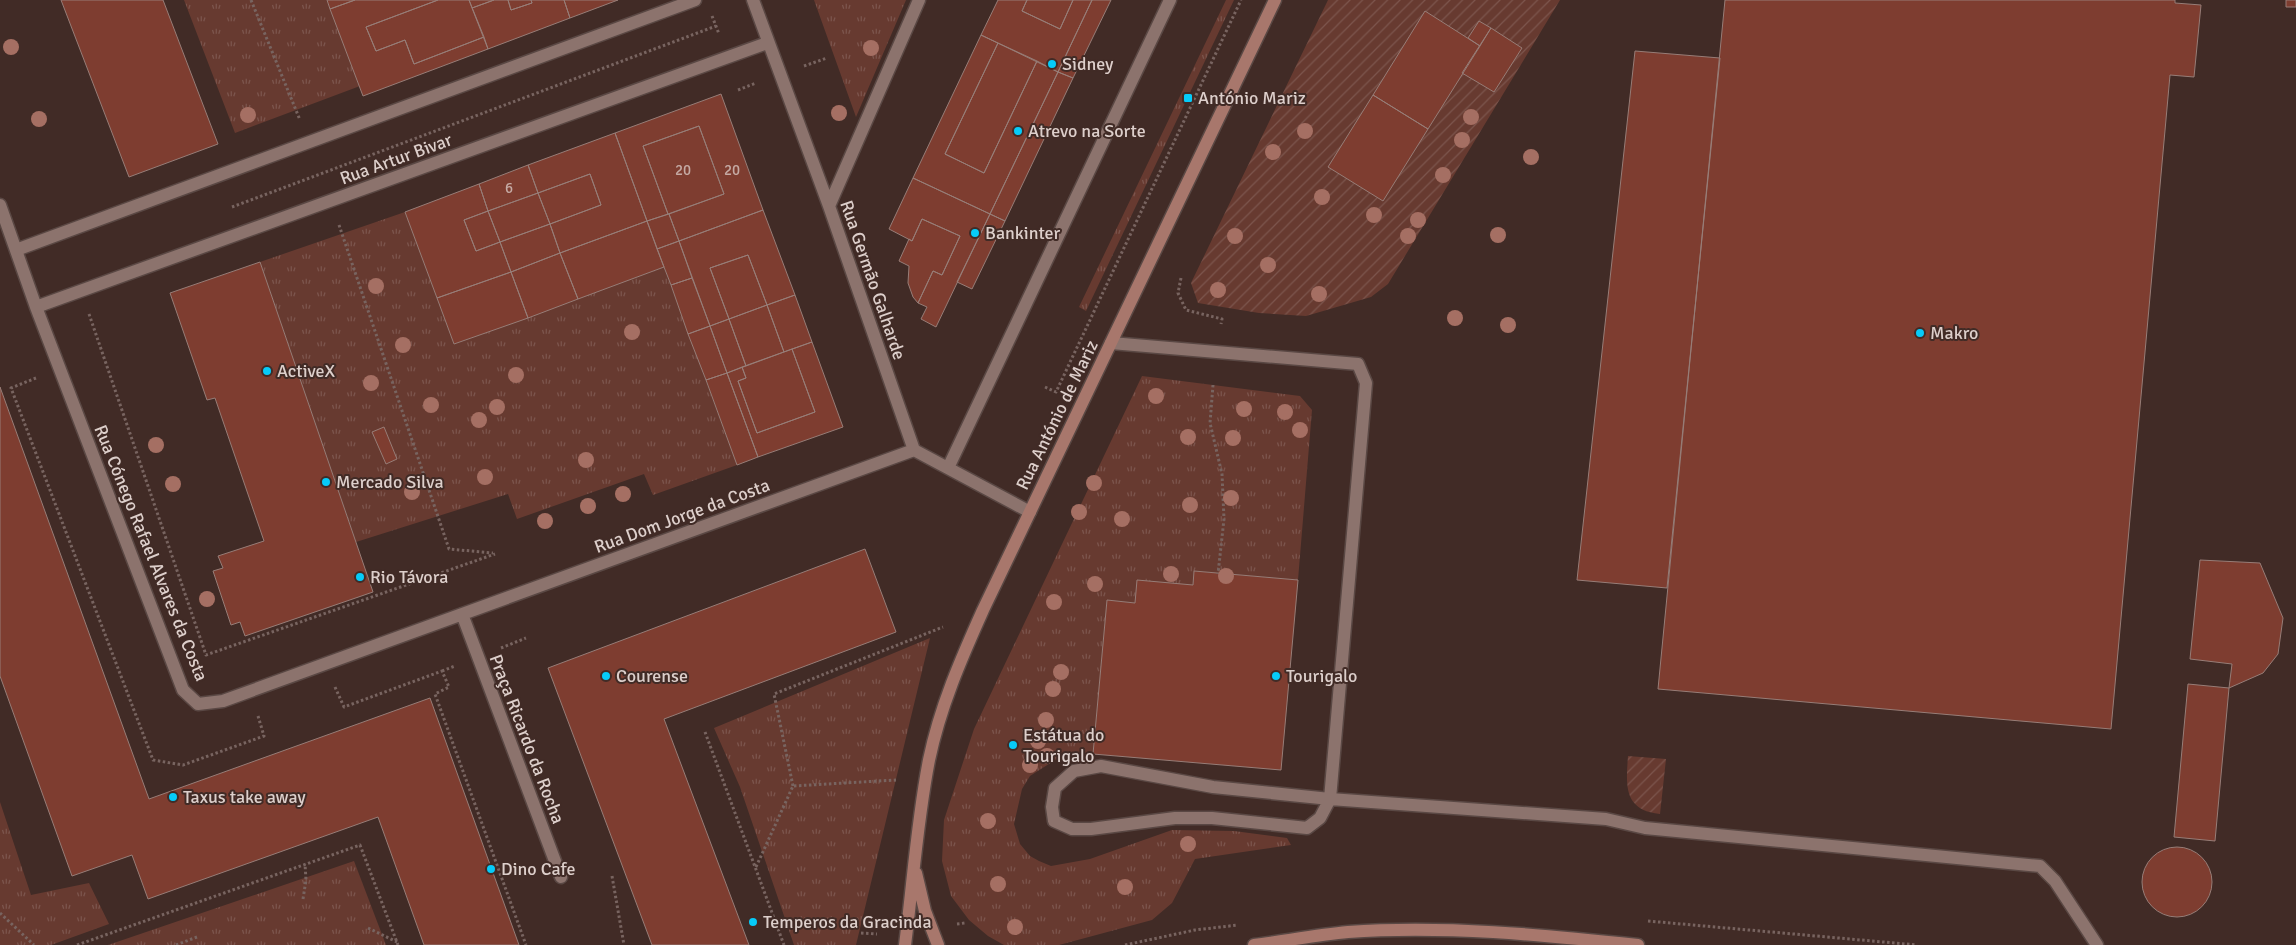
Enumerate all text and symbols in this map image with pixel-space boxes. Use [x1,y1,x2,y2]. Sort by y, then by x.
place label: Sidney [1062,53,1114,75]
marker: Sidney [1046,58,1058,70]
place label: António Mariz [1198,87,1306,109]
marker: António Mariz [1182,92,1194,104]
place label: Atrevo na Sorte [1028,120,1146,142]
marker: Atrevo na Sorte [1012,125,1024,137]
street label: Rua Artur Bivar [337,128,455,189]
house number: 20 [675,161,691,179]
house number: 20 [724,161,740,179]
house number: 6 [505,179,513,197]
street label: Rua Germão Galharde [835,197,911,363]
place label: Bankinter [985,222,1061,244]
marker: Bankinter [969,227,981,239]
place label: Makro [1930,322,1978,344]
marker: Makro [1914,327,1926,339]
street label: Rua António de Mariz [1011,337,1103,493]
place label: ActiveX [277,360,335,382]
marker: ActiveX [261,365,273,377]
street label: Rua Cónego Rafael Alvares da Costa [89,422,213,684]
place label: Mercado Silva [336,471,444,493]
street label: Rua Dom Jorge da Costa [591,474,773,558]
marker: Mercado Silva [320,476,332,488]
place label: Rio Távora [370,566,448,588]
marker: Rio Távora [354,571,366,583]
street label: Praça Ricardo da Rocha [485,651,569,827]
place label: Courense [616,665,688,687]
place label: Tourigalo [1286,665,1357,687]
marker: Courense [600,670,612,682]
marker: Tourigalo [1270,670,1282,682]
place label: Estátua do Tourigalo [1023,724,1104,767]
marker: Estátua do Tourigalo [1007,739,1019,751]
place label: Taxus take away [183,786,306,808]
marker: Taxus take away [167,791,179,803]
place label: Dino Cafe [501,858,575,880]
marker: Dino Cafe [485,863,497,875]
place label: Temperos da Gracinda [763,911,932,933]
marker: Temperos da Gracinda [747,916,759,928]

